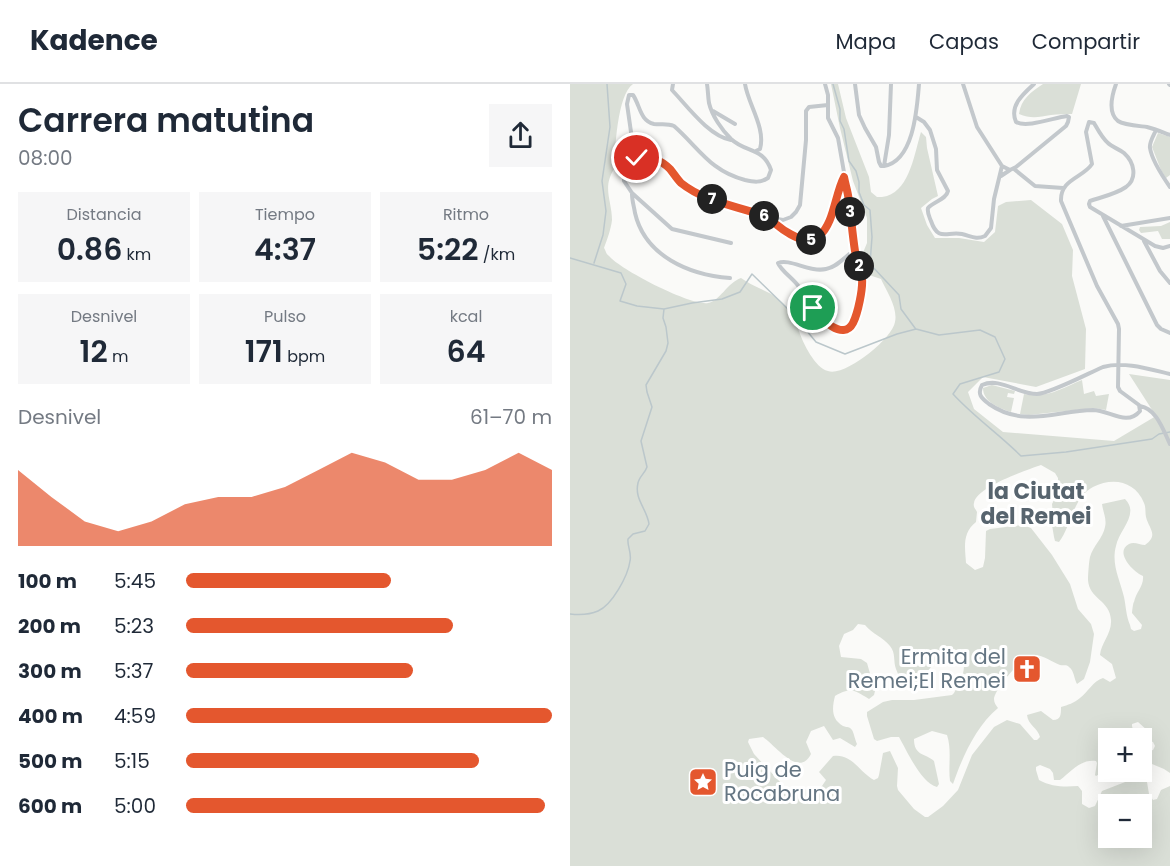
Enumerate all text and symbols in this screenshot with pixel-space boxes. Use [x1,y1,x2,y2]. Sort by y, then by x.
text: Kadence [30,21,158,60]
text: Mapa [835,27,896,56]
text: Capas [929,27,999,56]
text: Compartir [1032,27,1140,56]
text: Carrera matutina [18,97,314,144]
button: share [489,104,552,167]
pin [611,132,662,183]
icon: check [620,141,653,174]
text: 08:00 [18,144,73,172]
pin: 7 [697,184,727,214]
text: 7 [708,187,716,210]
pin: 3 [835,197,865,227]
text: 3 [845,200,855,223]
pin: 6 [749,201,779,231]
text: Distancia [67,203,141,226]
text: Tiempo [255,203,315,226]
text: Ritmo [443,203,489,226]
text: 6 [759,204,769,227]
pin: 5 [796,225,826,255]
text: 0.86 [57,228,122,271]
text: 4:37 [254,228,316,271]
text: 5:22 [417,228,479,271]
text: 5 [806,228,816,251]
text: km [122,243,151,266]
text: /km [479,243,515,266]
pin: 2 [844,251,874,281]
text: 2 [854,254,864,277]
pin [787,282,838,333]
icon: arrive [796,291,829,324]
text: Desnivel [71,305,137,328]
text: Pulso [264,305,306,328]
text: kcal [450,305,482,328]
text: 12 [80,330,108,373]
text: 171 [245,330,283,373]
text: 64 [446,330,486,373]
text: m [108,345,128,368]
text: bpm [283,345,325,368]
text: Desnivel [18,403,101,431]
text: 61–70 m [470,403,552,431]
district label: la Ciutat del Remei [981,476,1091,532]
text: 100 m [18,567,77,595]
text: 5:45 [114,567,156,595]
text: 200 m [18,612,81,640]
text: 5:23 [114,612,154,640]
place label: Ermita del Remei;El Remei [848,642,1006,695]
church icon: Ermita del Remei;El Remei [1011,653,1043,685]
text: 300 m [18,657,82,685]
text: 5:37 [114,657,154,685]
text: 400 m [18,702,83,730]
text: 4:59 [114,702,156,730]
map controls [1098,728,1152,848]
button: + [1098,728,1152,782]
text: 500 m [18,747,83,775]
text: 5:15 [114,747,150,775]
place label: Puig de Rocabruna [724,755,840,808]
place icon: Puig de Rocabruna [687,766,719,798]
text: 600 m [18,792,82,820]
text: 5:00 [114,792,156,820]
button: − [1098,794,1152,848]

